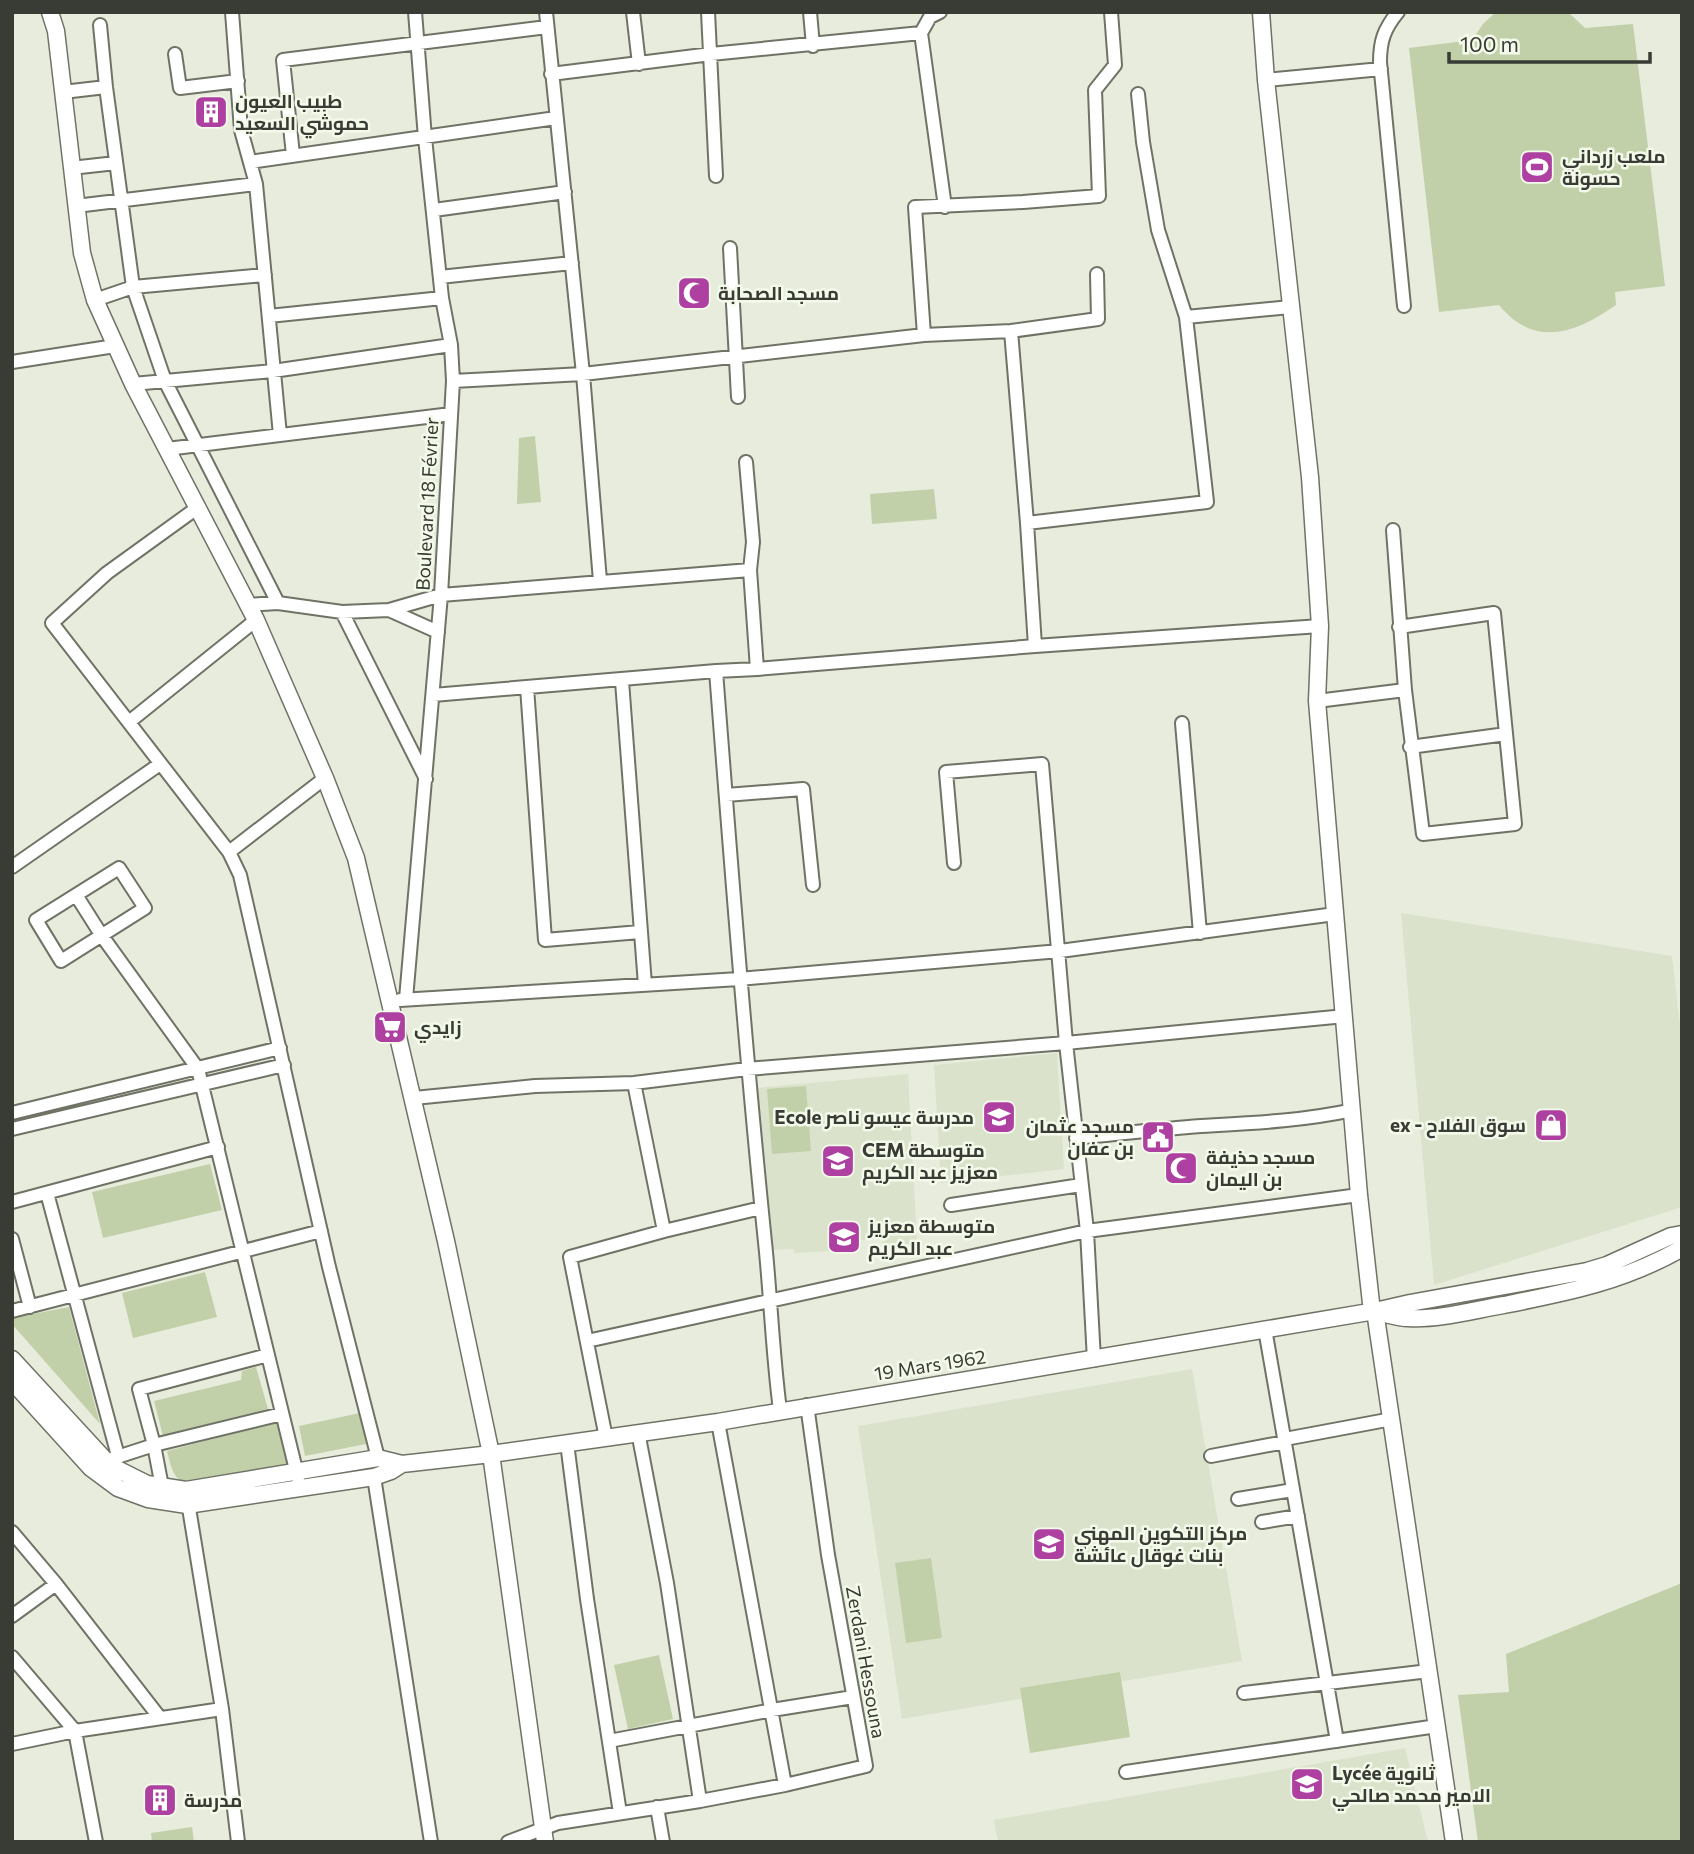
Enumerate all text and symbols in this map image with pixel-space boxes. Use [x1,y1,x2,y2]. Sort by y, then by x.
scale bar [1449,21,1650,65]
text: 100 m [1460,31,1519,56]
place label: طبيب العيون حموشي السعيد [235,89,369,139]
building icon: طبيب العيون حموشي السعيد [192,93,230,131]
place label: ملعب زرداني حسونة [1562,144,1666,190]
sports icon: ملعب زرداني حسونة [1518,148,1556,186]
mosque icon: مسجد الصحابة [675,274,713,312]
place label: مسجد الصحابة [718,281,839,304]
street label: Boulevard 18 Février [410,416,443,591]
supermarket icon: زايدي [371,1008,409,1046]
place label: زايدي [414,1015,462,1043]
school or university icon: Ecole مدرسة عيسو ناصر [980,1098,1018,1136]
place label: Ecole مدرسة عيسو ناصر [774,1105,974,1129]
shop icon: ex - سوق الفلاح [1532,1106,1570,1144]
place label: ex - سوق الفلاح [1390,1113,1526,1139]
place label: مسجد عثمان بن عفان [1026,1114,1134,1160]
public building icon: مسجد عثمان بن عفان [1139,1118,1177,1156]
place label: CEM متوسطة معزيز عبد الكريم [862,1138,998,1186]
school or university icon: CEM متوسطة معزيز عبد الكريم [819,1142,857,1180]
place label: مسجد حذيفة بن اليمان [1206,1145,1315,1191]
mosque icon: مسجد حذيفة بن اليمان [1162,1149,1200,1187]
place label: متوسطة معزيز عبد الكريم [867,1214,995,1262]
school or university icon: متوسطة معزيز عبد الكريم [825,1218,863,1256]
street label: 19 Mars 1962 [873,1344,987,1385]
place label: مركز التكوين المهني بنات غوقال عائشة [1074,1521,1247,1568]
school or university icon: مركز التكوين المهني بنات غوقال عائشة [1030,1525,1068,1563]
street label: Zerdani Hessouna [842,1584,891,1740]
place label: Lycée ثانوية الامير محمد صالحي [1332,1761,1491,1811]
school or university icon: Lycée ثانوية الامير محمد صالحي [1288,1765,1326,1803]
building icon: مدرسة [141,1781,179,1819]
place label: مدرسة [184,1788,242,1812]

